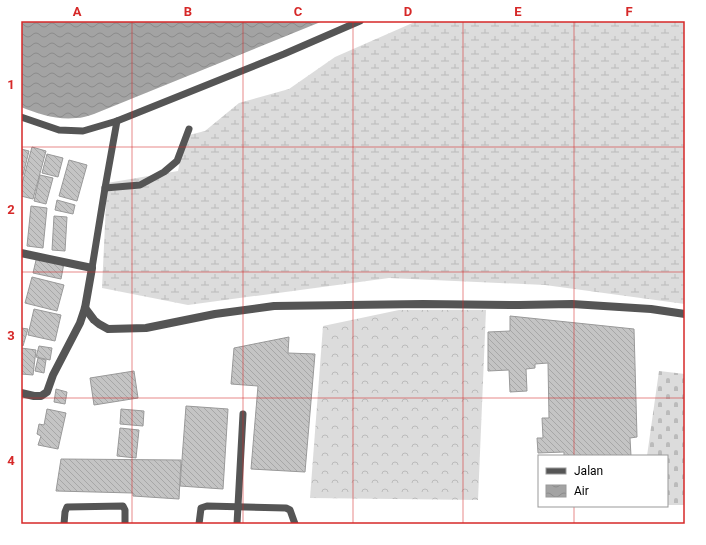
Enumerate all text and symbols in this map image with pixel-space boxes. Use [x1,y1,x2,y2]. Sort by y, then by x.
text: A [73,4,82,19]
text: B [184,4,192,19]
text: C [294,4,303,19]
text: D [404,4,412,19]
text: E [514,4,522,19]
text: F [625,4,633,19]
text: 1 [7,77,15,92]
text: 2 [7,202,15,217]
text: 3 [7,328,15,343]
text: 4 [7,453,15,468]
legend [538,455,668,507]
text: Jalan [574,464,603,478]
text: Air [574,484,589,498]

